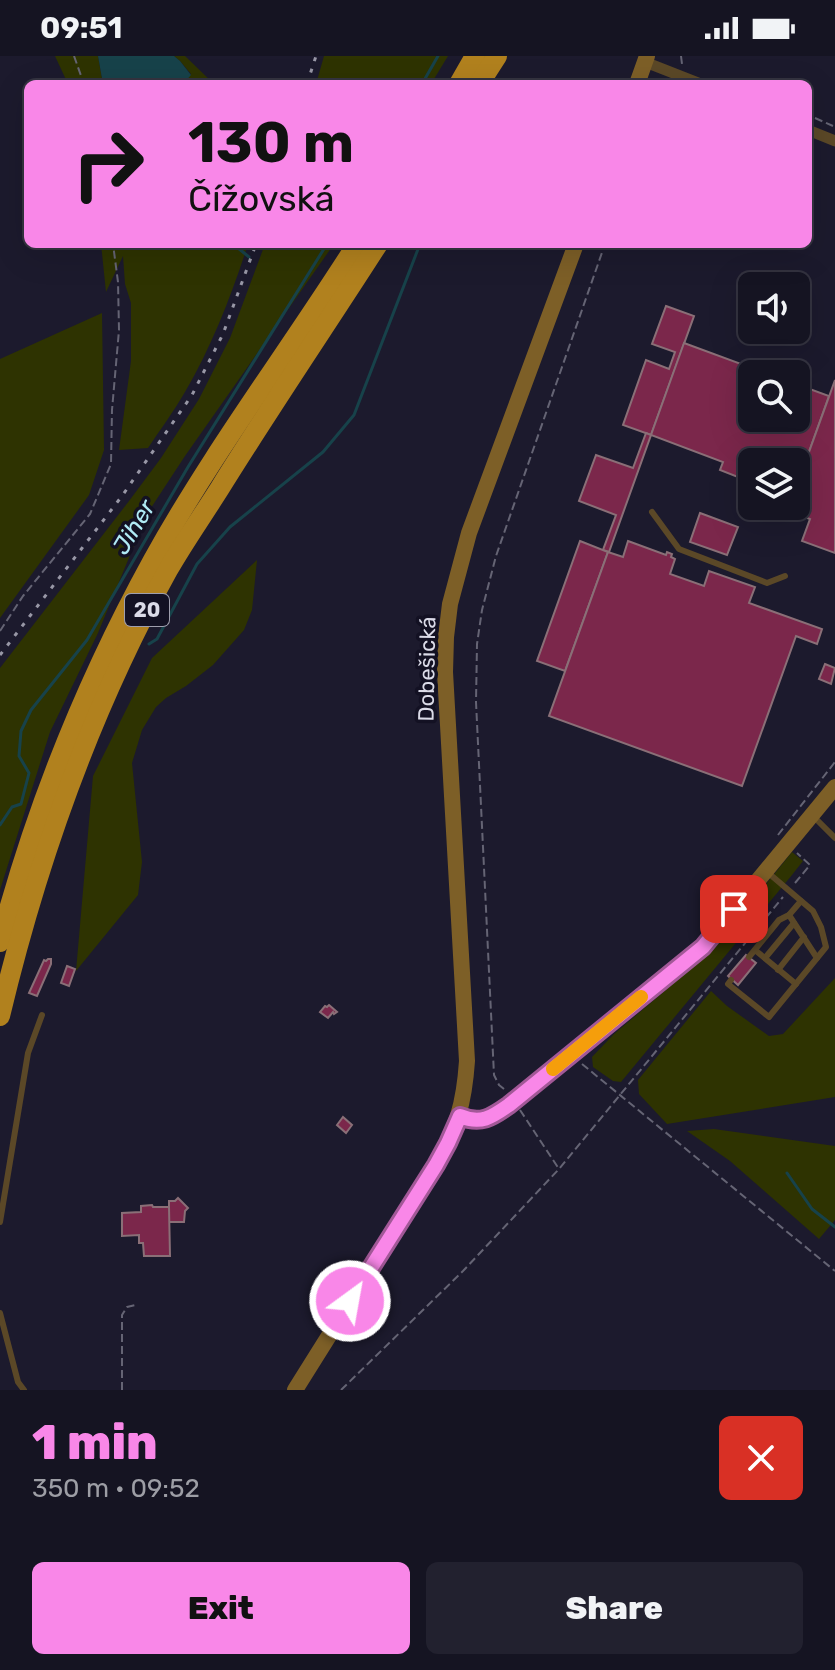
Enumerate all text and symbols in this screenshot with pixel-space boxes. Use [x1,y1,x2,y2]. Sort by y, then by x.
text: 09:51 [40,10,122,46]
text: 130 m [188,110,354,176]
icon: right [56,112,160,216]
text: Čížovská [188,177,335,220]
map controls [738,272,810,520]
button: sound [738,272,810,344]
button: search [738,360,810,432]
button: layers [738,448,810,520]
water label: Jiher [107,494,161,559]
road number: 20 [125,594,169,626]
street label: Dobešická [413,616,441,722]
pin [700,875,768,943]
icon: arrive [712,887,756,931]
position arrow [308,1259,392,1343]
text: 1 min [32,1414,158,1471]
button: close [719,1416,803,1500]
text: 350 m · 09:52 [32,1473,200,1504]
button: Exit [32,1562,410,1654]
button: Share [426,1562,803,1654]

